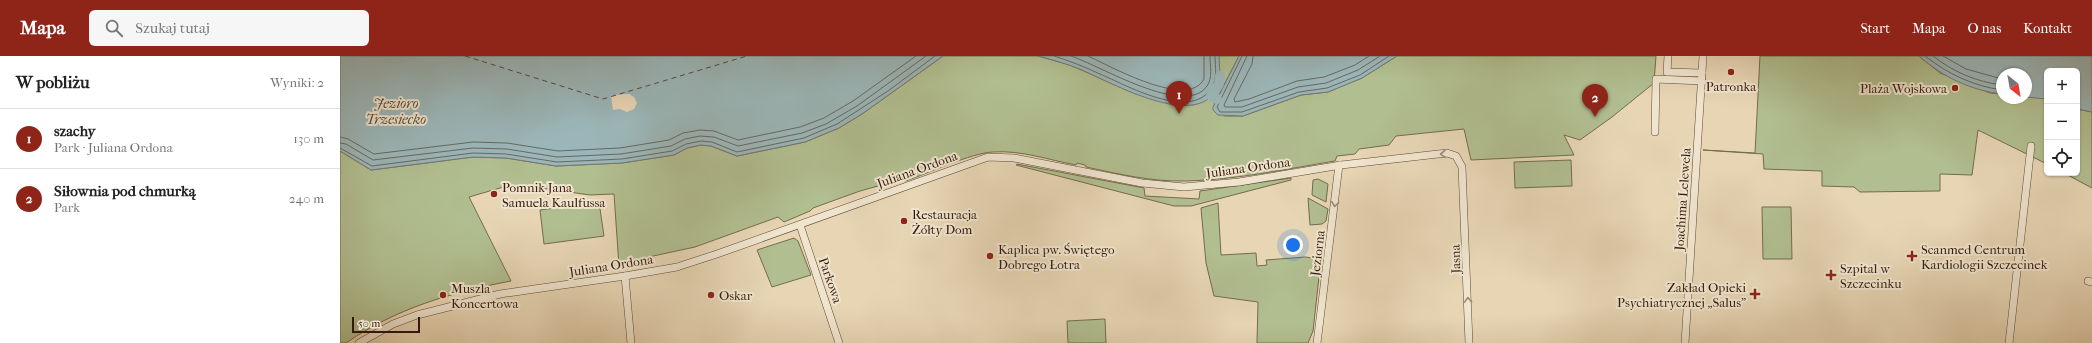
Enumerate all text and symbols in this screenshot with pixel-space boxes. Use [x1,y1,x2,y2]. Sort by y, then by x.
search box [89,10,369,46]
text: Mapa [20,17,65,39]
icon: search [103,17,125,39]
text: Szukaj tutaj [135,19,210,37]
text: Start [1860,20,1890,37]
text: Mapa [1912,20,1945,37]
text: O nas [1967,20,2001,37]
text: Kontakt [2023,20,2072,37]
marker: Patronka [1726,67,1736,77]
north arrow [1996,68,2032,104]
map controls [2044,68,2080,176]
button: + [2044,68,2080,104]
text: W pobliżu [16,72,90,92]
text: Wyniki: 2 [270,75,324,90]
place label: Patronka [1706,79,1757,94]
pin: 1 [1166,81,1192,114]
place label: Plaża Wojskowa [1860,81,1948,96]
marker: Plaża Wojskowa [1950,83,1960,93]
pin: 2 [1582,84,1608,117]
water label: Jezioro Trzesiecko [366,95,426,128]
button: − [2044,104,2080,140]
text: szachy [54,122,96,140]
text: 1 [27,131,31,146]
text: 130 m [293,131,324,146]
text: Park · Juliana Ordona [54,140,173,155]
button: locate [2044,140,2080,176]
street label: Joachima Lelewela [1671,146,1694,252]
street label: Juliana Ordona [874,148,960,191]
one-way arrow [1440,150,1446,158]
street label: Juliana Ordona [1204,154,1292,181]
place label: Pomnik Jana Samuela Kaulfussa [502,180,606,210]
text: Siłownia pod chmurką [54,182,196,200]
marker: Pomnik Jana Samuela Kaulfussa [489,189,499,199]
text: 2 [26,191,32,206]
text: 240 m [289,191,324,206]
text: Park [54,200,80,215]
one-way arrow [1331,201,1340,207]
place label: Restauracja Żółty Dom [912,207,978,237]
marker: Restauracja Żółty Dom [899,216,909,226]
street label: Jeziorna [1307,228,1328,278]
your location [1283,235,1303,255]
place label: Kaplica pw. Świętego Dobrego Łotra [998,242,1115,272]
place label: Scanmed Centrum Kardiologii Szczecinek [1921,242,2048,272]
street label: Jasna [1447,243,1464,275]
marker: Scanmed Centrum Kardiologii Szczecinek [1906,250,1918,262]
street label: Juliana Ordona [567,251,655,280]
marker: Kaplica pw. Świętego Dobrego Łotra [985,251,995,261]
street label: Parkowa [816,255,846,306]
place label: Szpital w Szczecinku [1840,261,1902,291]
marker: Szpital w Szczecinku [1825,269,1837,281]
place label: Zakład Opieki Psychiatrycznej „Salus” [1617,280,1746,310]
place label: Muszla Koncertowa [451,281,519,311]
place label: Oskar [719,288,753,303]
marker: Zakład Opieki Psychiatrycznej „Salus” [1749,288,1761,300]
marker: Muszla Koncertowa [438,290,448,300]
marker: Oskar [706,290,716,300]
one-way arrow [1464,297,1473,303]
scale bar [352,315,420,334]
text: 50 m [358,317,380,330]

